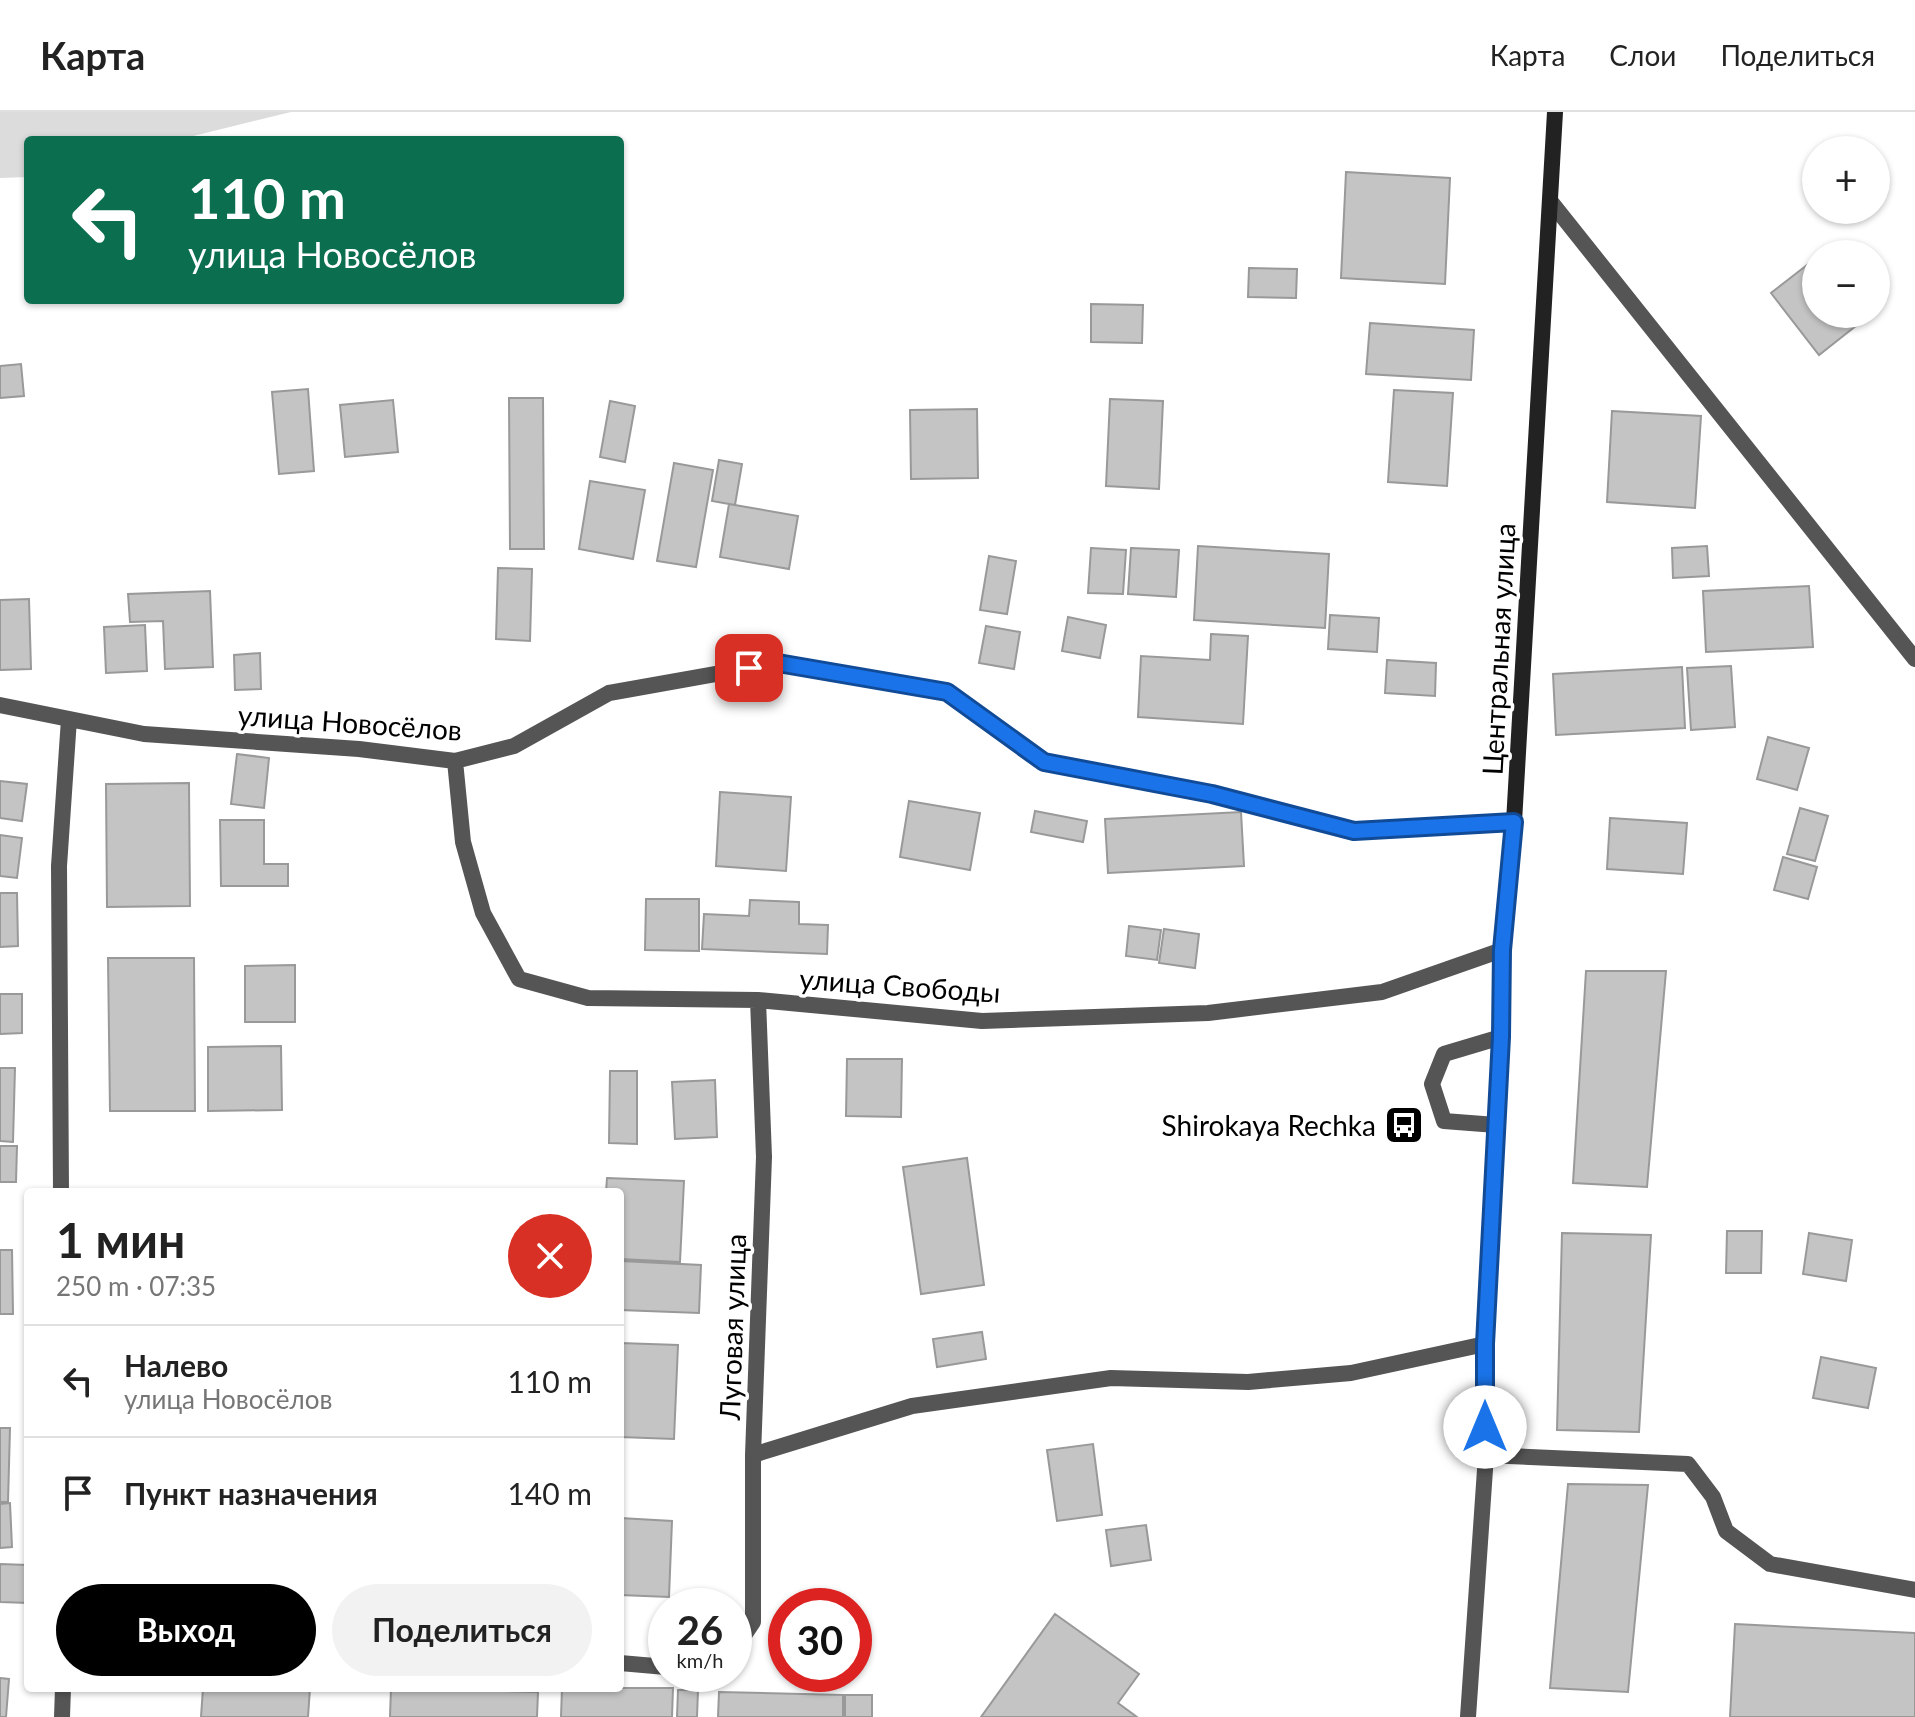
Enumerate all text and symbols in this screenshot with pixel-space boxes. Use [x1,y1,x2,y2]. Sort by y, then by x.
text: Карта [40,32,145,78]
text: Карта [1490,38,1565,72]
text: Слои [1609,38,1676,72]
text: Поделиться [1720,38,1875,72]
map controls [1802,136,1890,328]
button: + [1802,136,1890,224]
text: 110 m [188,164,346,231]
icon: left [56,168,160,272]
text: улица Новосёлов [188,232,476,276]
button: − [1802,240,1890,328]
street label: Центральная улица [1474,522,1522,776]
pin [715,634,783,702]
icon: arrive [727,646,771,690]
street label: улица Новосёлов [237,697,463,747]
street label: улица Свободы [798,961,1002,1009]
bus stop icon: Shirokaya Rechka [1383,1104,1425,1146]
place label: Shirokaya Rechka [1162,1108,1376,1142]
text: 1 мин [56,1211,185,1268]
button: close [508,1214,592,1298]
street label: Луговая улица [712,1233,752,1422]
text: 250 m · 07:35 [56,1270,216,1302]
text: Налево [124,1347,228,1383]
icon: left [56,1359,100,1403]
text: 110 m [507,1363,592,1399]
text: улица Новосёлов [124,1383,332,1415]
position arrow [1443,1385,1527,1469]
icon: arrive [56,1471,100,1515]
text: Пункт назначения [124,1475,378,1511]
text: 140 m [507,1475,592,1511]
button: Выход [56,1584,316,1676]
button: Поделиться [332,1584,592,1676]
speed limit sign: 30 [768,1588,872,1692]
text: 26 [677,1606,723,1654]
text: km/h [677,1648,723,1672]

